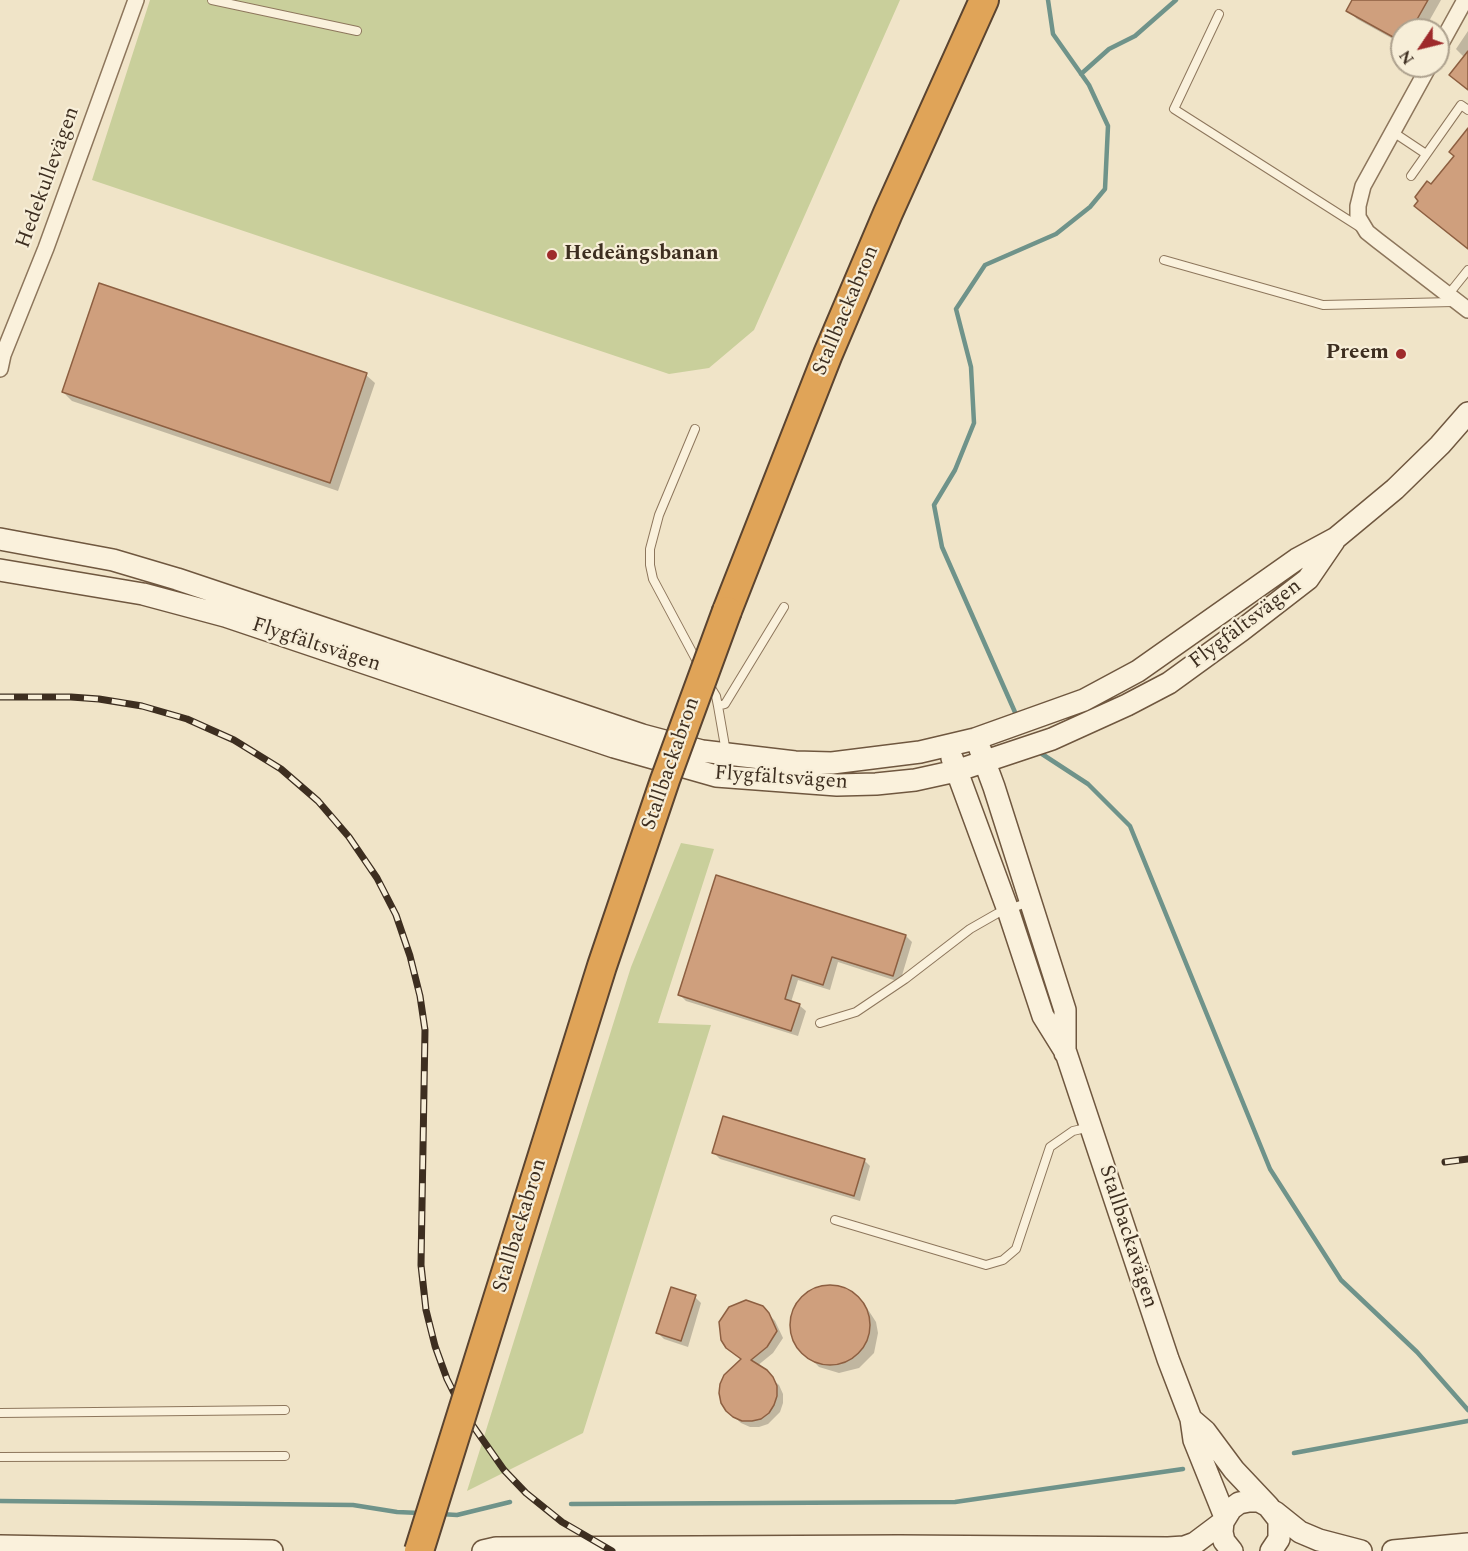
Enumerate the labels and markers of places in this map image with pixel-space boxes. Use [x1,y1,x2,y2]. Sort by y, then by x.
place label: Hedeängsbanan [564,242,719,268]
marker: Hedeängsbanan [545,248,559,262]
place label: Preem [1326,341,1389,367]
marker: Preem [1394,347,1408,361]

